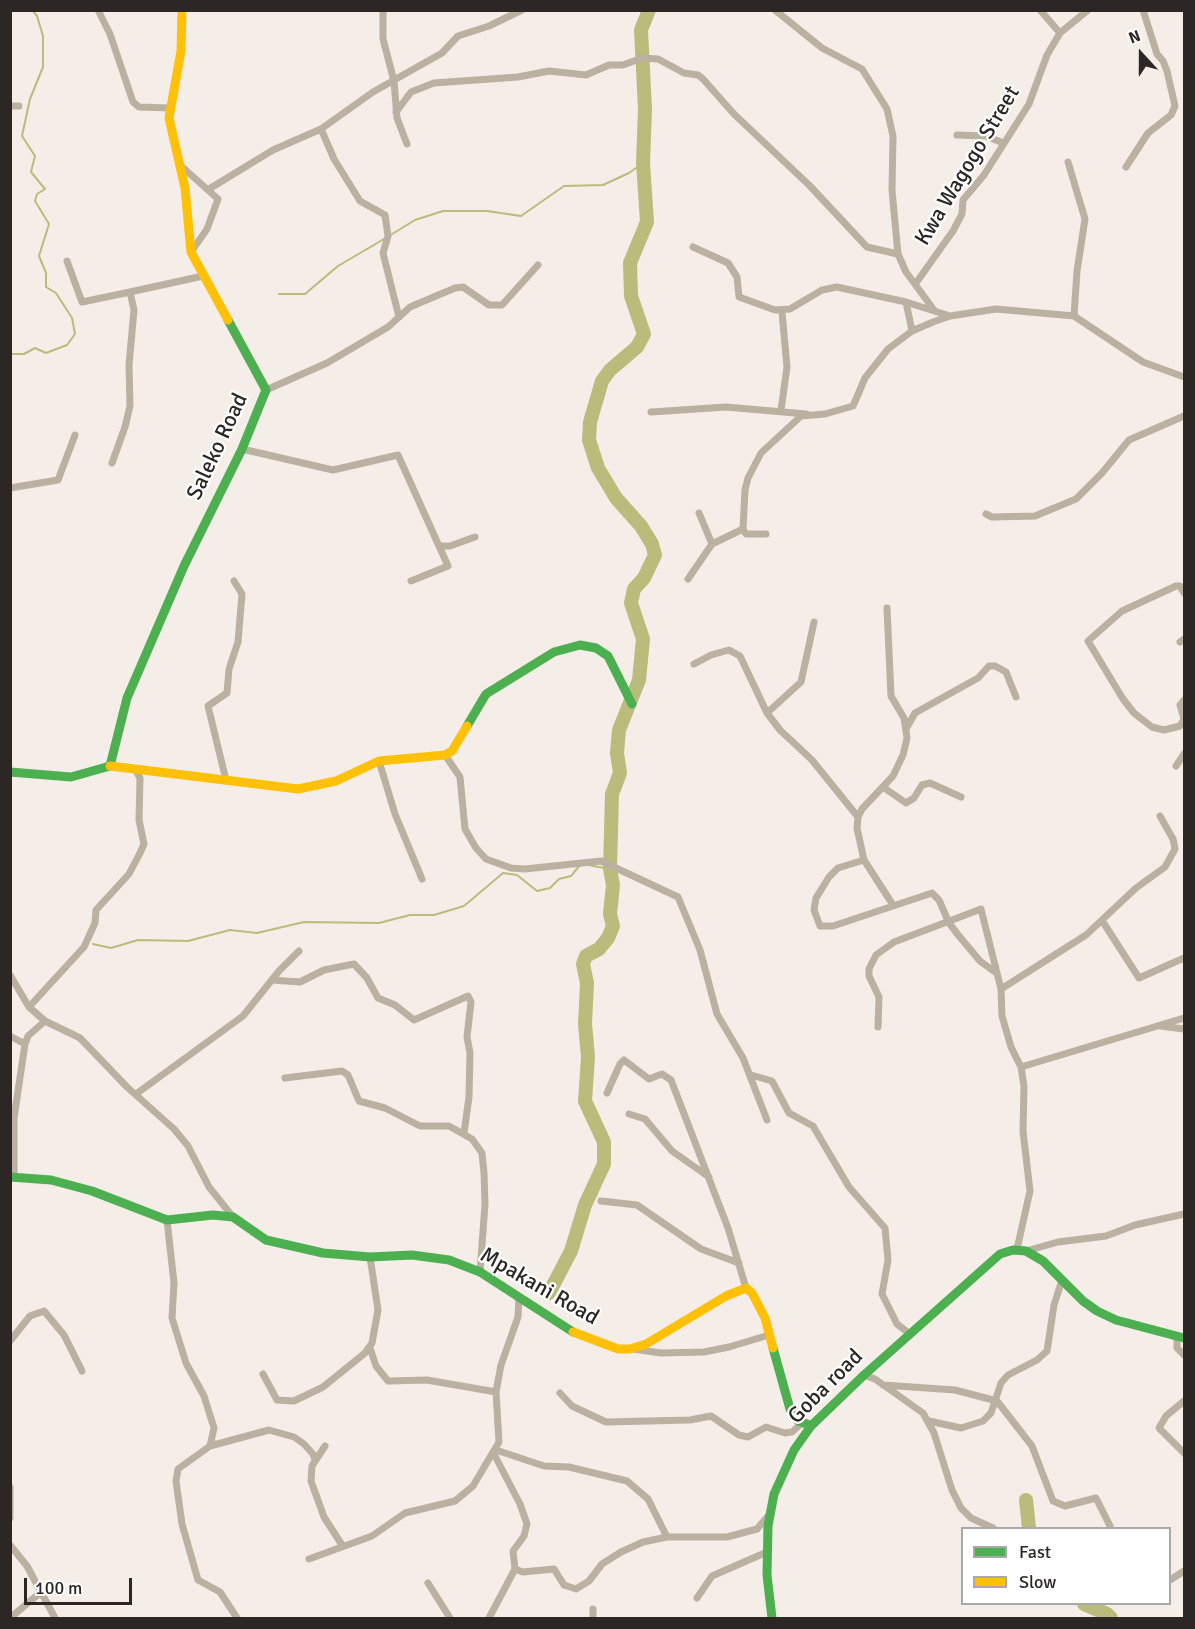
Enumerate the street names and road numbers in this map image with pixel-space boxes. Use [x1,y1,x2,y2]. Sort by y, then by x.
street label: Kwa Wagogo Street [910,81,1026,251]
street label: Saleko Road [182,389,254,505]
street label: Mpakani Road [475,1242,603,1332]
street label: Goba road [783,1344,869,1430]

